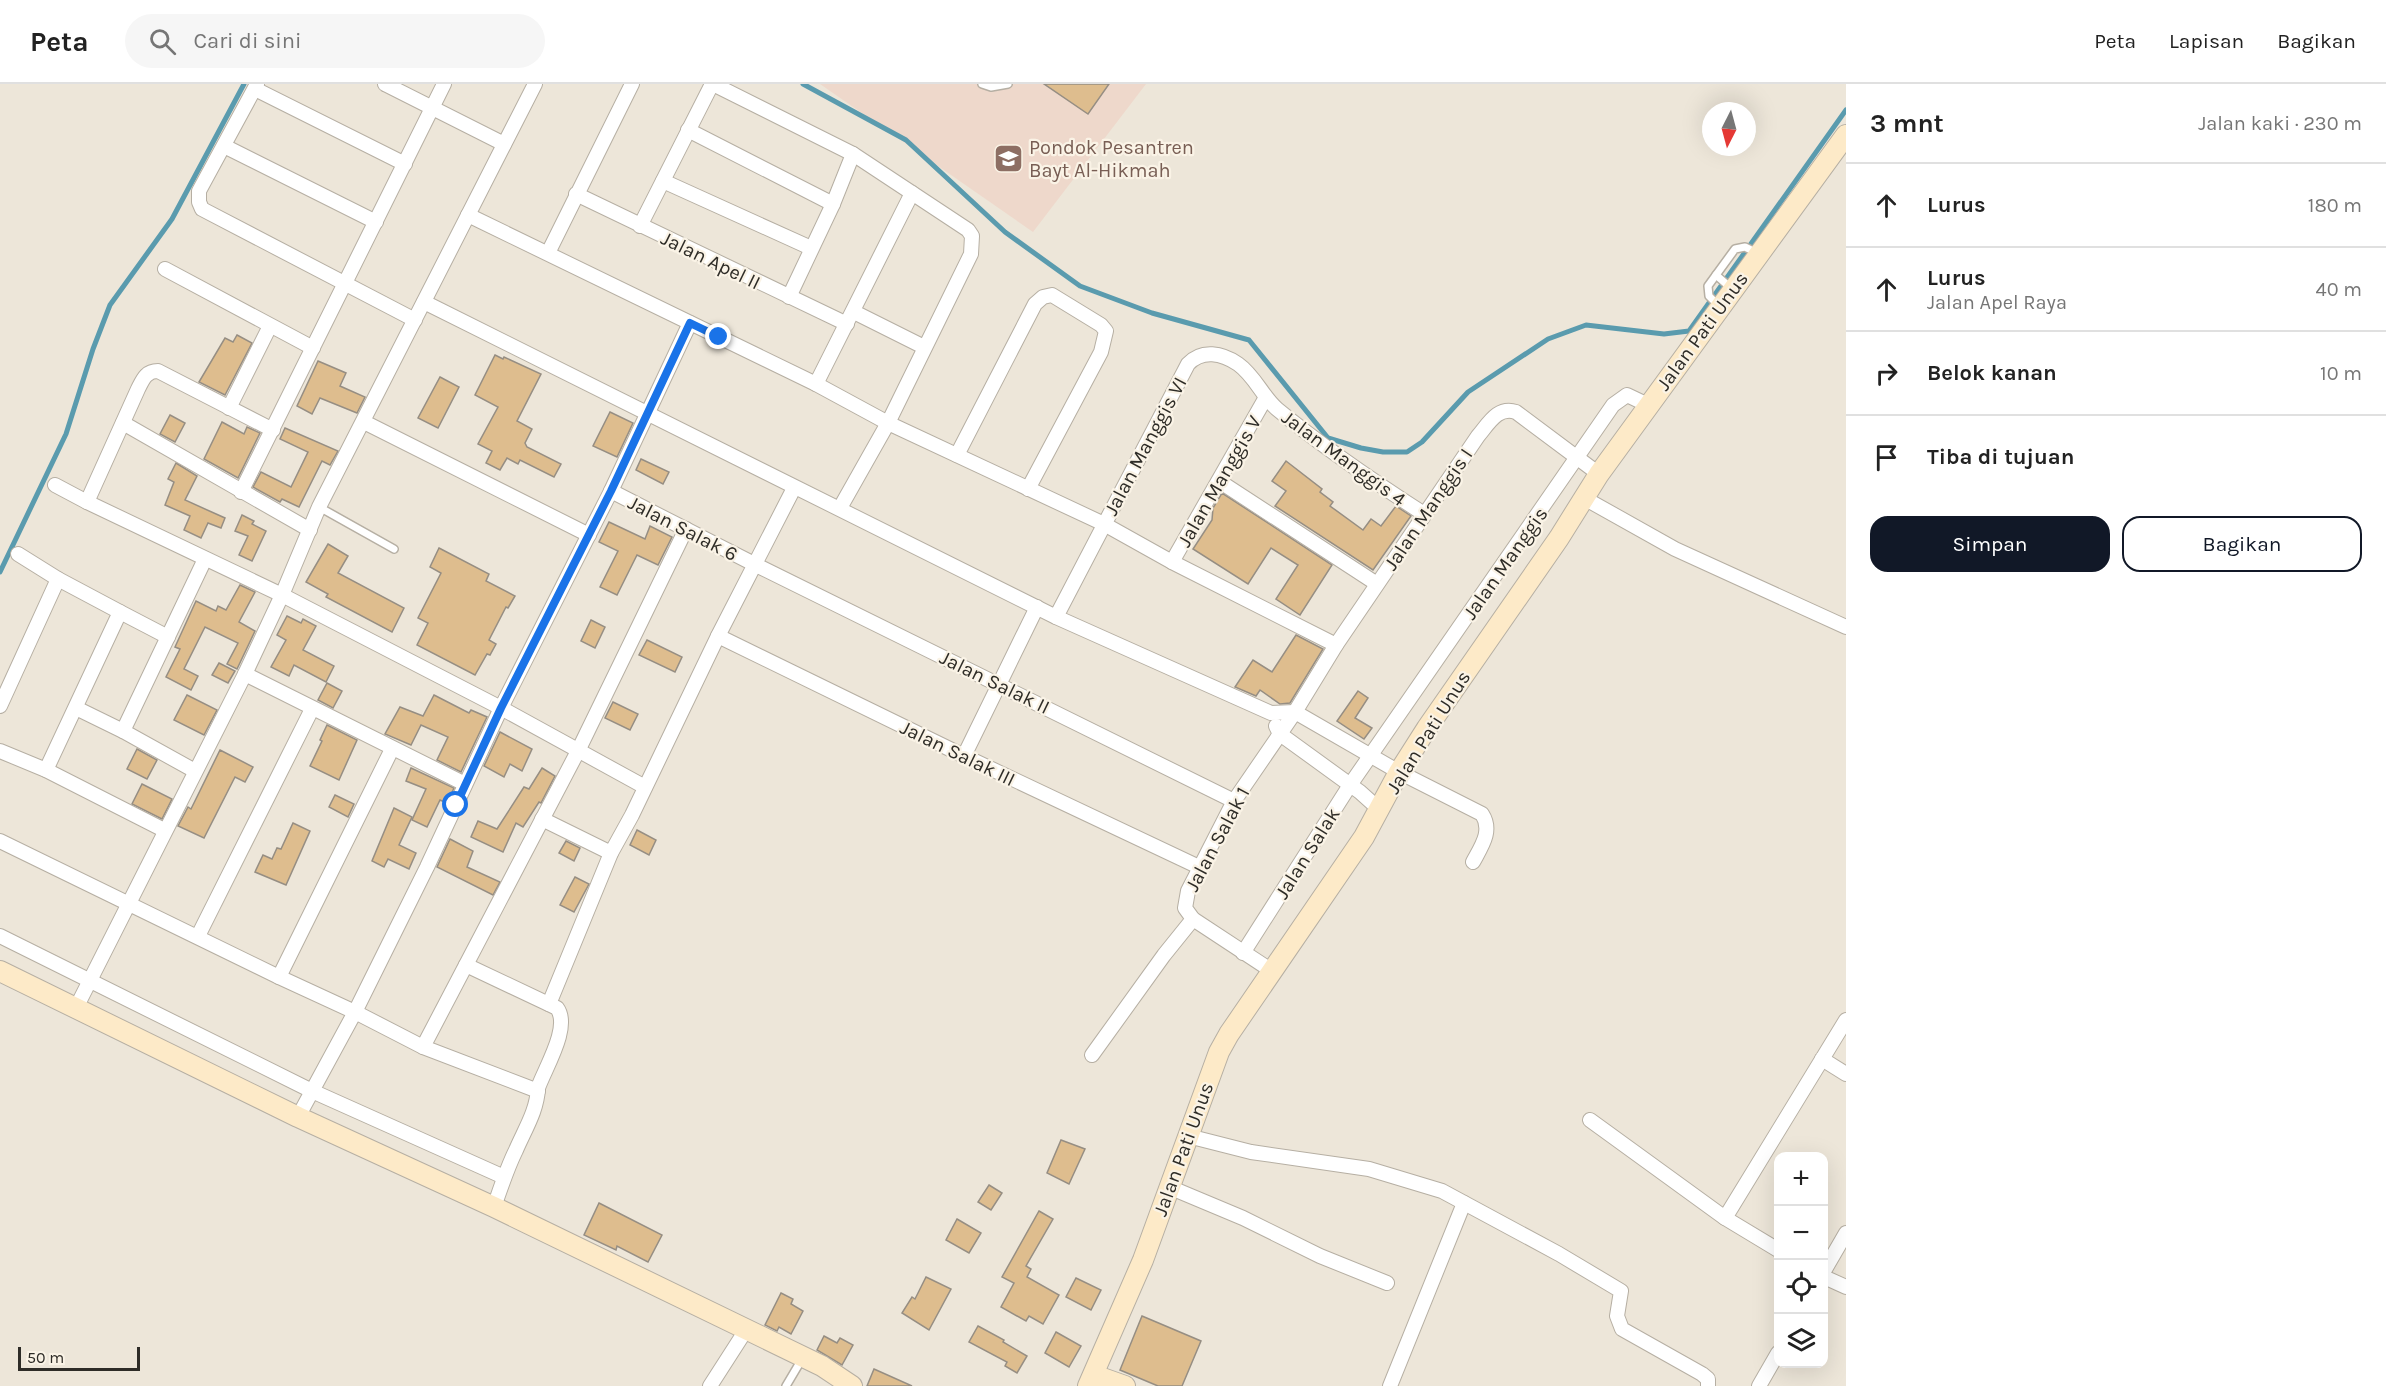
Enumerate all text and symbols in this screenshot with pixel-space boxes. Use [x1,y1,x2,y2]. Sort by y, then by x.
search box [125,14,545,68]
text: Peta [30,25,89,58]
icon: search [146,25,179,58]
text: Cari di sini [194,28,302,54]
text: Peta [2094,29,2136,53]
text: Lapisan [2169,29,2244,53]
text: Bagikan [2277,29,2356,53]
north arrow [1702,102,1756,156]
text: 3 mnt [1870,108,1944,139]
text: Jalan kaki · 230 m [2198,112,2362,135]
place label: Pondok Pesantren Bayt Al-Hikmah [1029,136,1194,182]
school or university icon: Pondok Pesantren Bayt Al-Hikmah [992,142,1024,174]
icon: ahead [1870,189,1903,222]
text: Lurus [1927,192,1986,218]
text: 180 m [2308,194,2362,217]
street label: Jalan Apel II [657,227,764,294]
text: Lurus [1927,265,1986,291]
street label: Jalan Pati Unus [1652,268,1753,395]
icon: ahead [1870,273,1903,306]
text: 40 m [2316,278,2362,301]
text: Jalan Apel Raya [1927,291,2067,314]
route end [705,323,731,349]
icon: right [1870,357,1903,390]
text: Belok kanan [1927,360,2057,386]
text: 10 m [2320,362,2362,385]
street label: Jalan Manggis VI [1099,373,1192,519]
street label: Jalan Manggis 4 [1277,406,1410,511]
street label: Jalan Manggis V [1173,412,1266,551]
icon: arrive [1870,441,1903,474]
street label: Jalan Manggis I [1379,444,1478,575]
text: Tiba di tujuan [1927,444,2074,470]
street label: Jalan Salak 6 [624,491,741,566]
street label: Jalan Manggis [1458,503,1553,624]
button: Simpan [1870,516,2110,572]
button: Bagikan [2122,516,2362,572]
street label: Jalan Salak II [936,646,1054,719]
street label: Jalan Pati Unus [1381,667,1475,798]
street label: Jalan Salak III [897,716,1019,791]
street label: Jalan Salak 1 [1180,783,1255,895]
route start [442,791,468,817]
street label: Jalan Salak [1270,803,1345,903]
street label: Jalan Pati Unus [1149,1079,1218,1219]
map controls [1774,1152,1828,1368]
button: + [1774,1152,1828,1206]
button: − [1774,1206,1828,1260]
button: locate [1774,1260,1828,1314]
button: layers [1774,1314,1828,1368]
scale bar [18,1344,140,1372]
text: 50 m [27,1348,64,1367]

